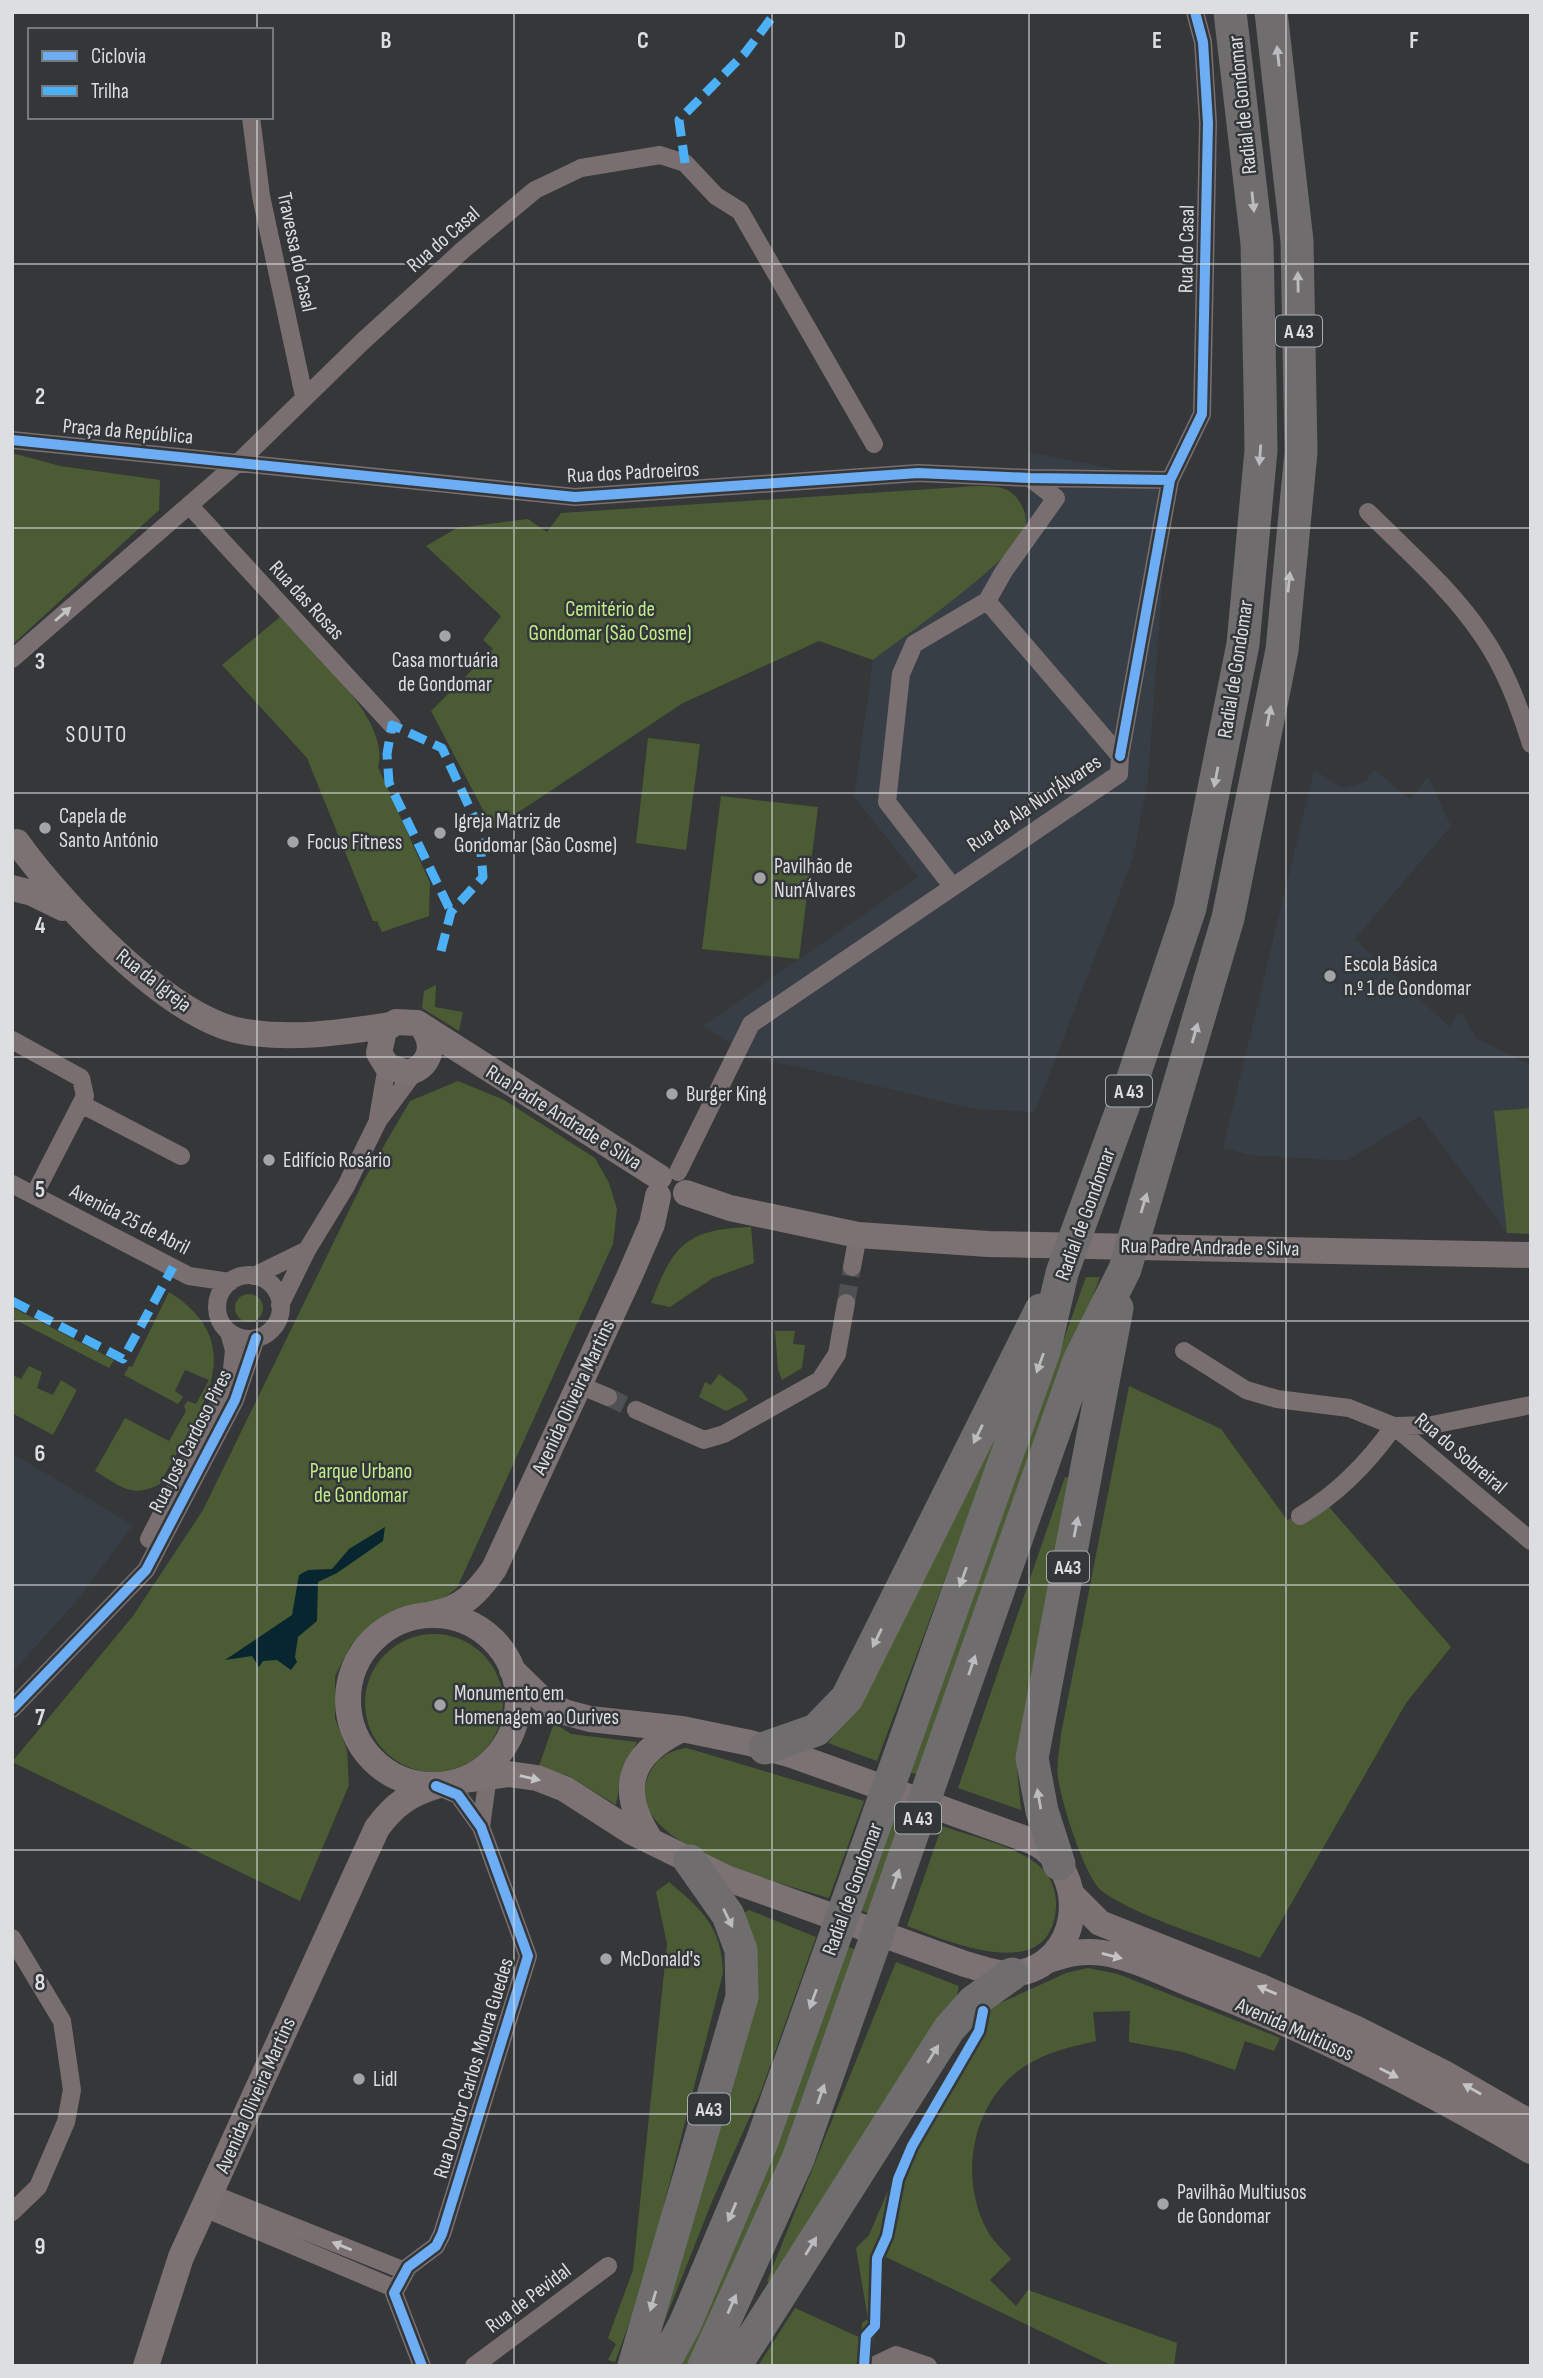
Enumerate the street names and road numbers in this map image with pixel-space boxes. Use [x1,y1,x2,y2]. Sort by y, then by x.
street label: Radial de Gondomar [1223,34,1262,176]
street label: Travessa do Casal [272,190,321,314]
street label: Rua do Casal [402,201,485,278]
street label: Rua do Casal [1173,205,1200,293]
road number: A 43 [1276,316,1322,346]
street label: Praça da República [62,413,194,450]
street label: Rua dos Padroeiros [566,457,700,488]
street label: Rua das Rosas [264,556,349,645]
street label: Radial de Gondomar [1212,598,1259,740]
street label: Rua da Ala Nun'Álvares [962,749,1106,858]
street label: Rua da Igreja [111,943,196,1018]
street label: Rua Padre Andrade e Silva [481,1059,646,1175]
road number: A 43 [1106,1076,1152,1106]
street label: Radial de Gondomar [1050,1144,1121,1284]
street label: Avenida 25 de Abril [65,1178,194,1260]
street label: Rua Padre Andrade e Silva [1120,1233,1300,1262]
street label: Avenida Oliveira Martins [526,1316,620,1479]
street label: Rua José Cardoso Pires [144,1365,237,1517]
street label: Rua do Sobreiral [1409,1408,1512,1499]
road number: A43 [1047,1552,1089,1582]
road number: A 43 [895,1802,941,1834]
street label: Radial de Gondomar [817,1819,888,1959]
street label: Rua Doutor Carlos Moura Guedes [428,1955,519,2181]
street label: Avenida Multiusos [1231,1992,1358,2067]
street label: Avenida Oliveira Martins [209,2013,301,2178]
road number: A43 [688,2094,730,2124]
street label: Rua de Pevidal [481,2258,576,2339]

